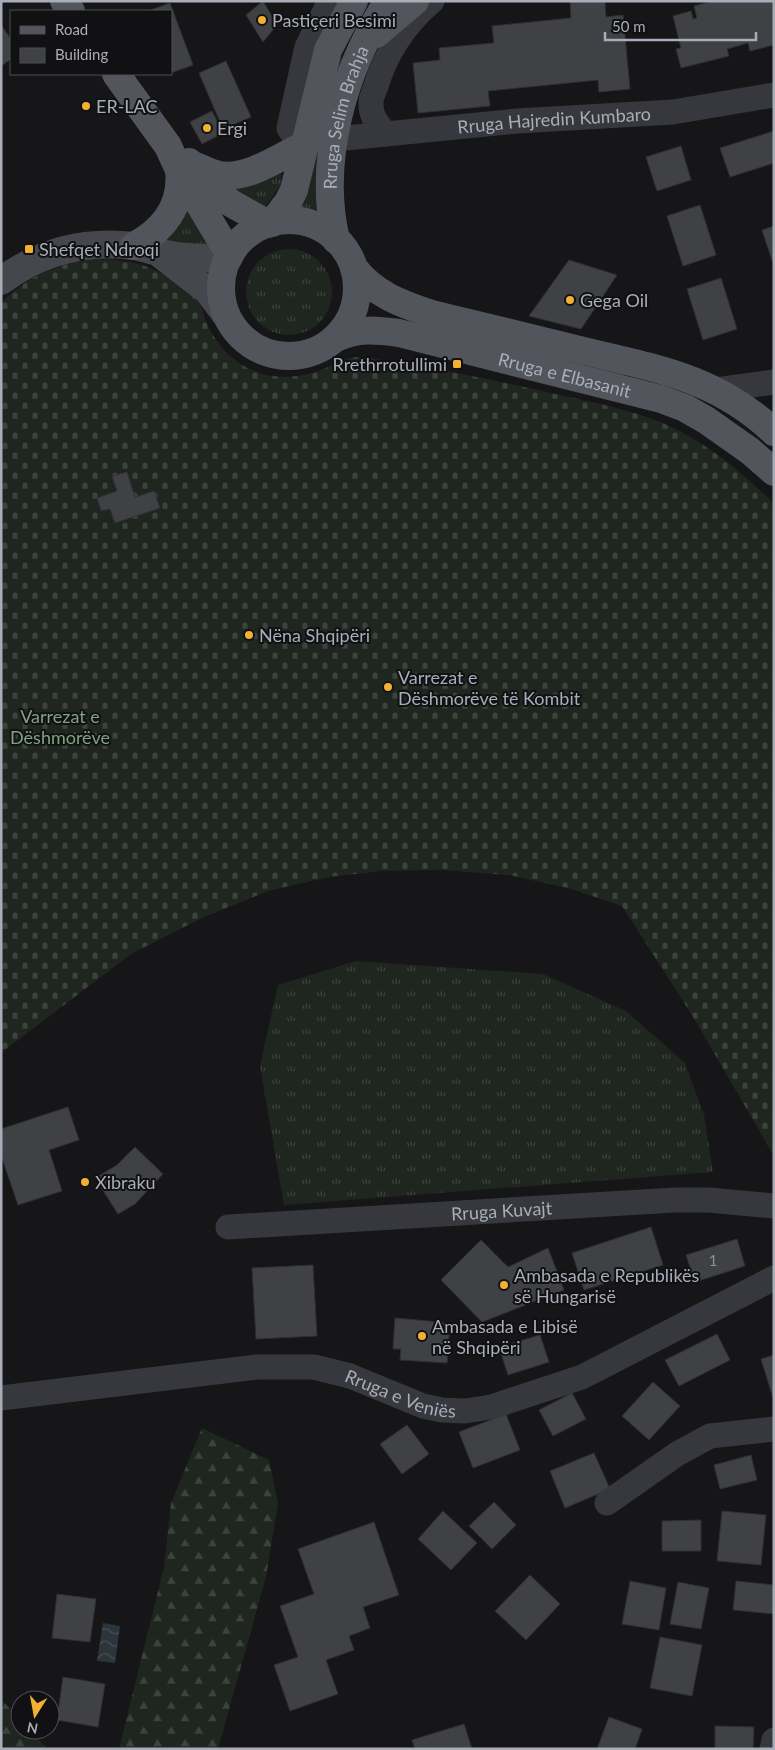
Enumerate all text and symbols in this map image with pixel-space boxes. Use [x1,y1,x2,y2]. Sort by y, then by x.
place label: Pastiçeri Besimi [272,9,396,31]
legend [10,10,172,75]
scale bar [605,10,756,42]
marker: Pastiçeri Besimi [256,14,268,26]
text: 50 m [612,17,646,35]
text: Road [55,20,88,38]
street label: Rruga Selim Brahja [319,42,373,190]
text: Building [55,45,108,63]
place label: ER-LAC [96,95,157,117]
marker: ER-LAC [80,100,92,112]
street label: Rruga Hajredin Kumbaro [456,102,652,138]
place label: Ergi [217,117,247,139]
marker: Ergi [201,122,213,134]
place label: Shefqet Ndroqi [39,238,159,260]
marker: Shefqet Ndroqi [23,243,35,255]
place label: Gega Oil [580,289,648,311]
marker: Gega Oil [564,294,576,306]
street label: Rruga e Elbasanit [496,347,634,402]
place label: Rrethrrotullimi [333,353,447,375]
marker: Rrethrrotullimi [451,358,463,370]
place label: Nëna Shqipëri [259,624,370,646]
marker: Nëna Shqipëri [243,629,255,641]
place label: Varrezat e Dëshmorëve të Kombit [398,666,581,709]
marker: Varrezat e Dëshmorëve të Kombit [382,681,394,693]
park label: Varrezat e Dëshmorëve [10,705,110,748]
place label: Xibraku [95,1171,156,1193]
marker: Xibraku [79,1176,91,1188]
street label: Rruga Kuvajt [450,1196,553,1225]
house number: 1 [709,1251,717,1269]
place label: Ambasada e Republikës së Hungarisë [514,1264,700,1307]
marker: Ambasada e Republikës së Hungarisë [498,1279,510,1291]
place label: Ambasada e Libisë në Shqipëri [432,1315,578,1358]
marker: Ambasada e Libisë në Shqipëri [416,1330,428,1342]
street label: Rruga e Veniës [342,1364,456,1422]
north arrow [10,1690,60,1740]
text: N [26,1719,39,1738]

